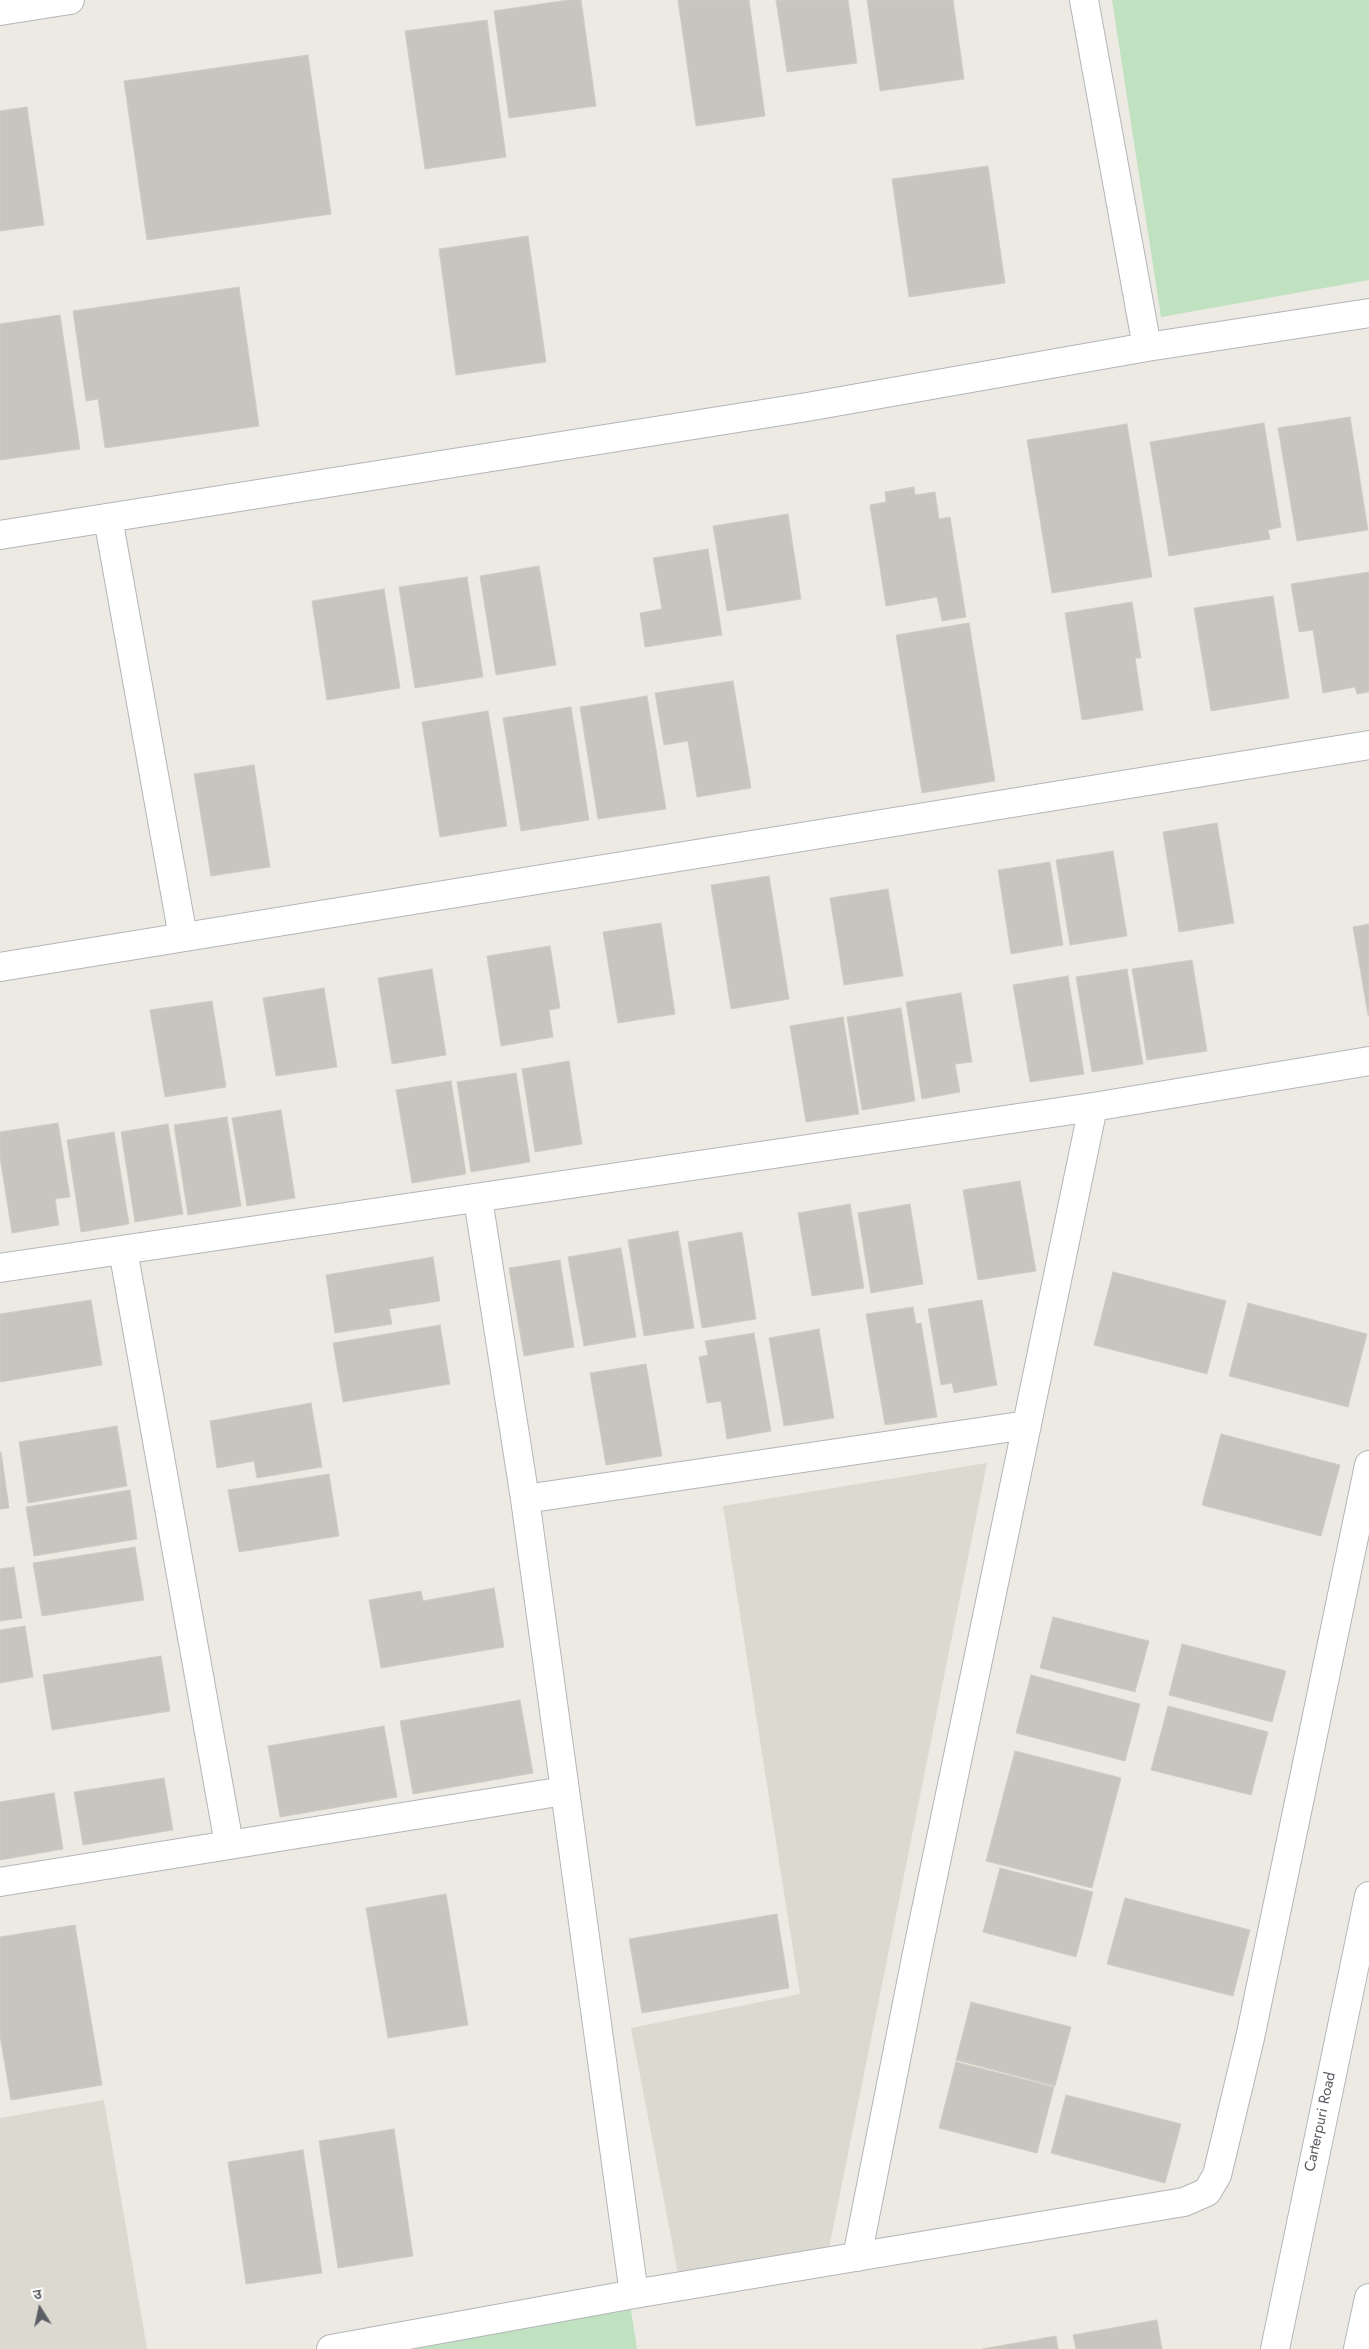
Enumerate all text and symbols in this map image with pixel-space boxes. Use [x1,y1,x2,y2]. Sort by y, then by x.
street label: Carterpuri Road [1302,2071,1340,2173]
north arrow [15,2284,65,2334]
text: उ [32,2284,43,2305]

